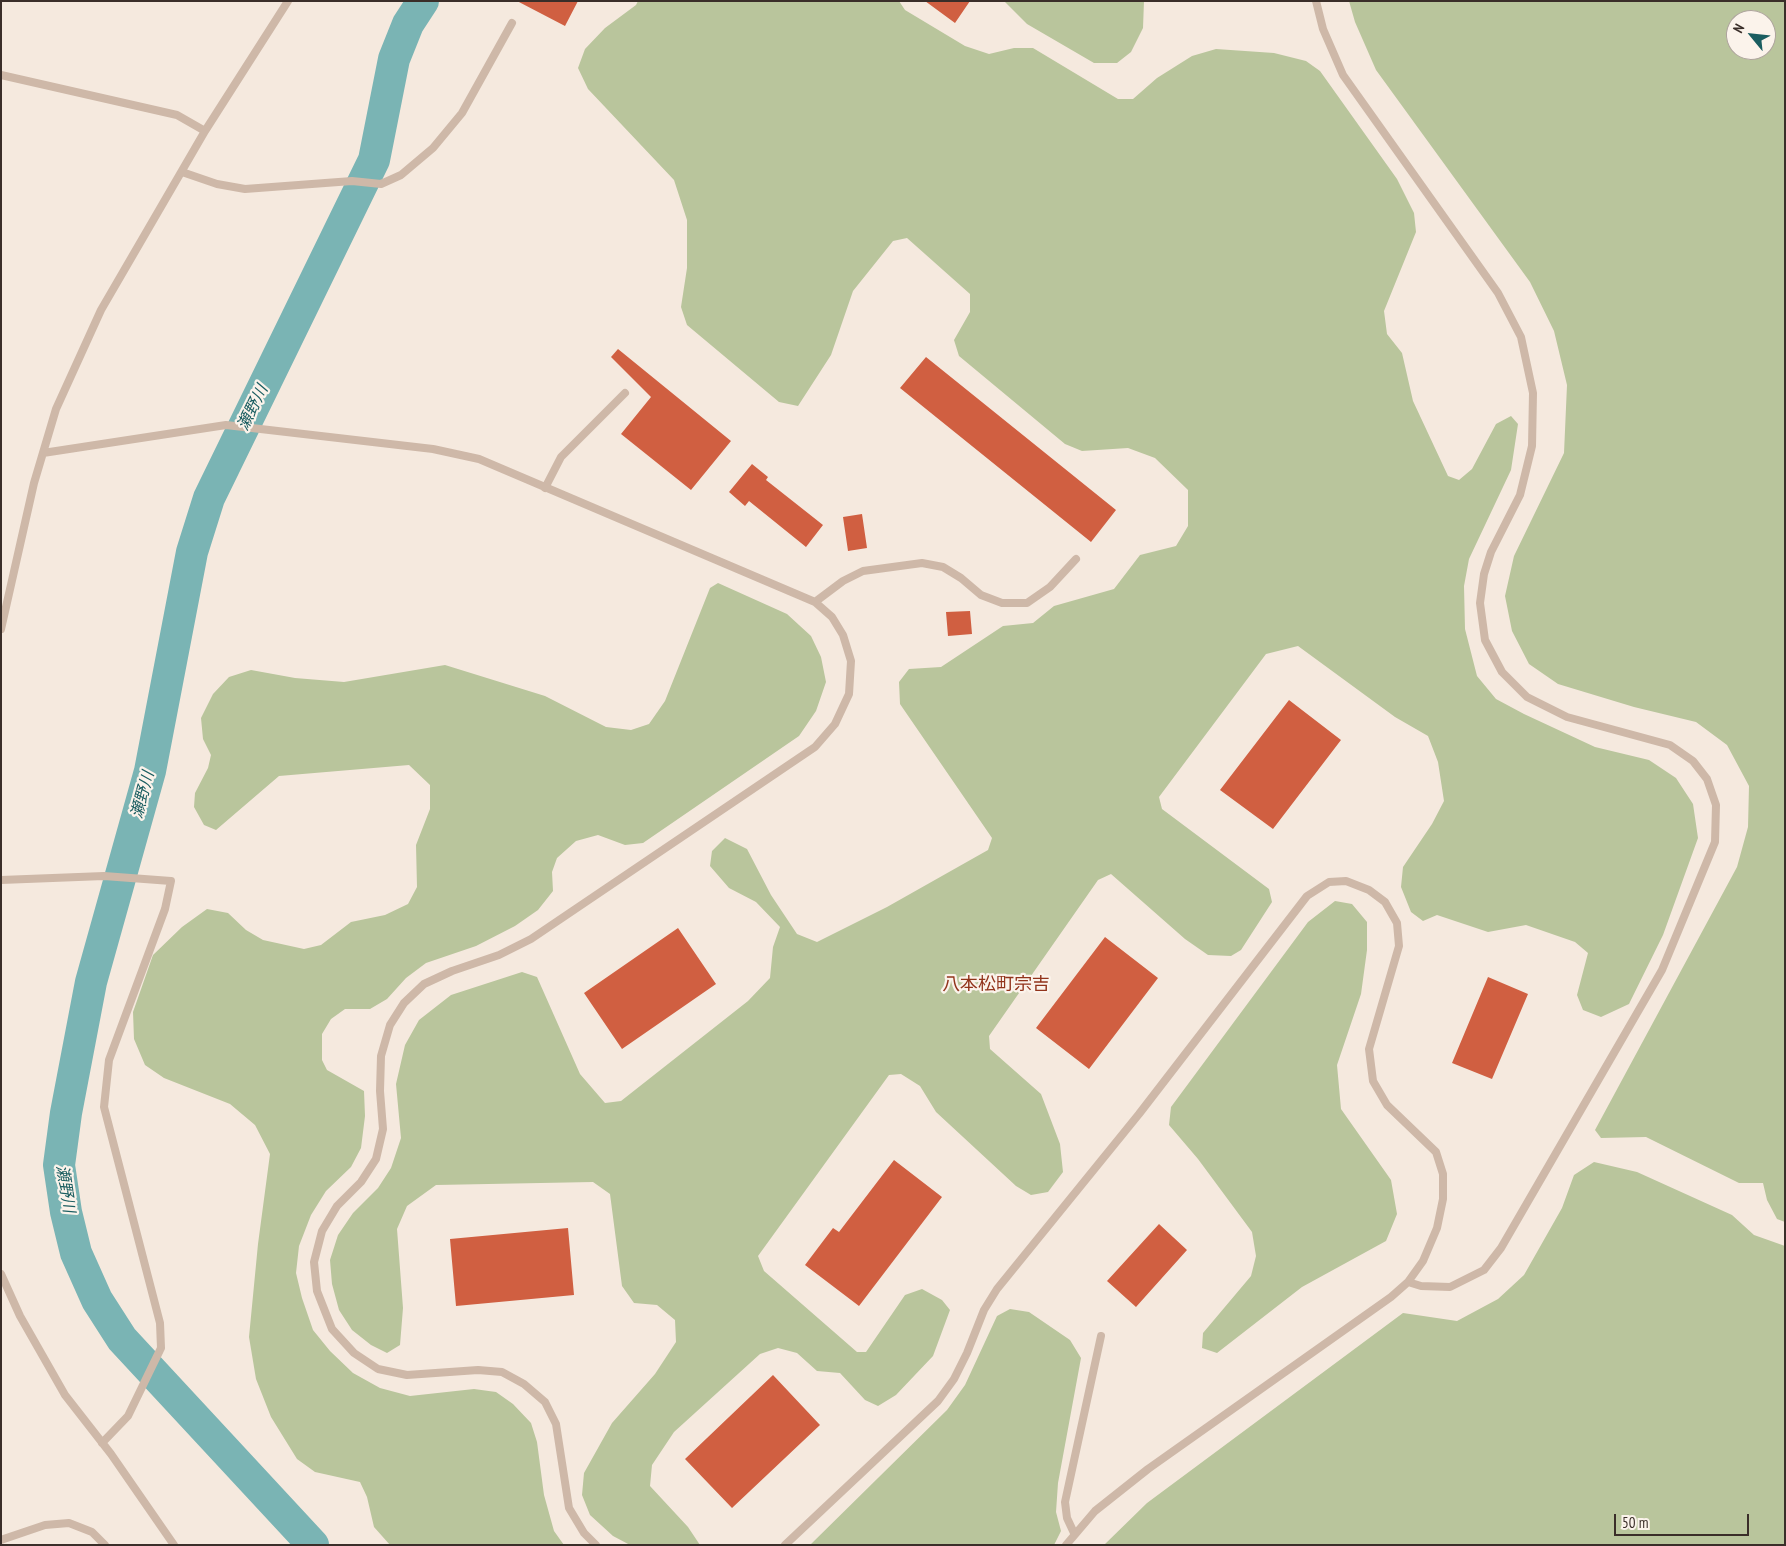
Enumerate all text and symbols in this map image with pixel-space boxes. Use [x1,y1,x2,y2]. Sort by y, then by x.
north arrow [1726,10,1776,60]
text: N [1729,21,1748,36]
water label: 瀬野川 [234,382,272,434]
water label: 瀬野川 [128,769,158,821]
district label: 八本松町宗吉 [942,974,1050,996]
water label: 瀬野川 [52,1164,78,1214]
scale bar [1616,1504,1751,1536]
text: 50 m [1622,1513,1648,1532]

